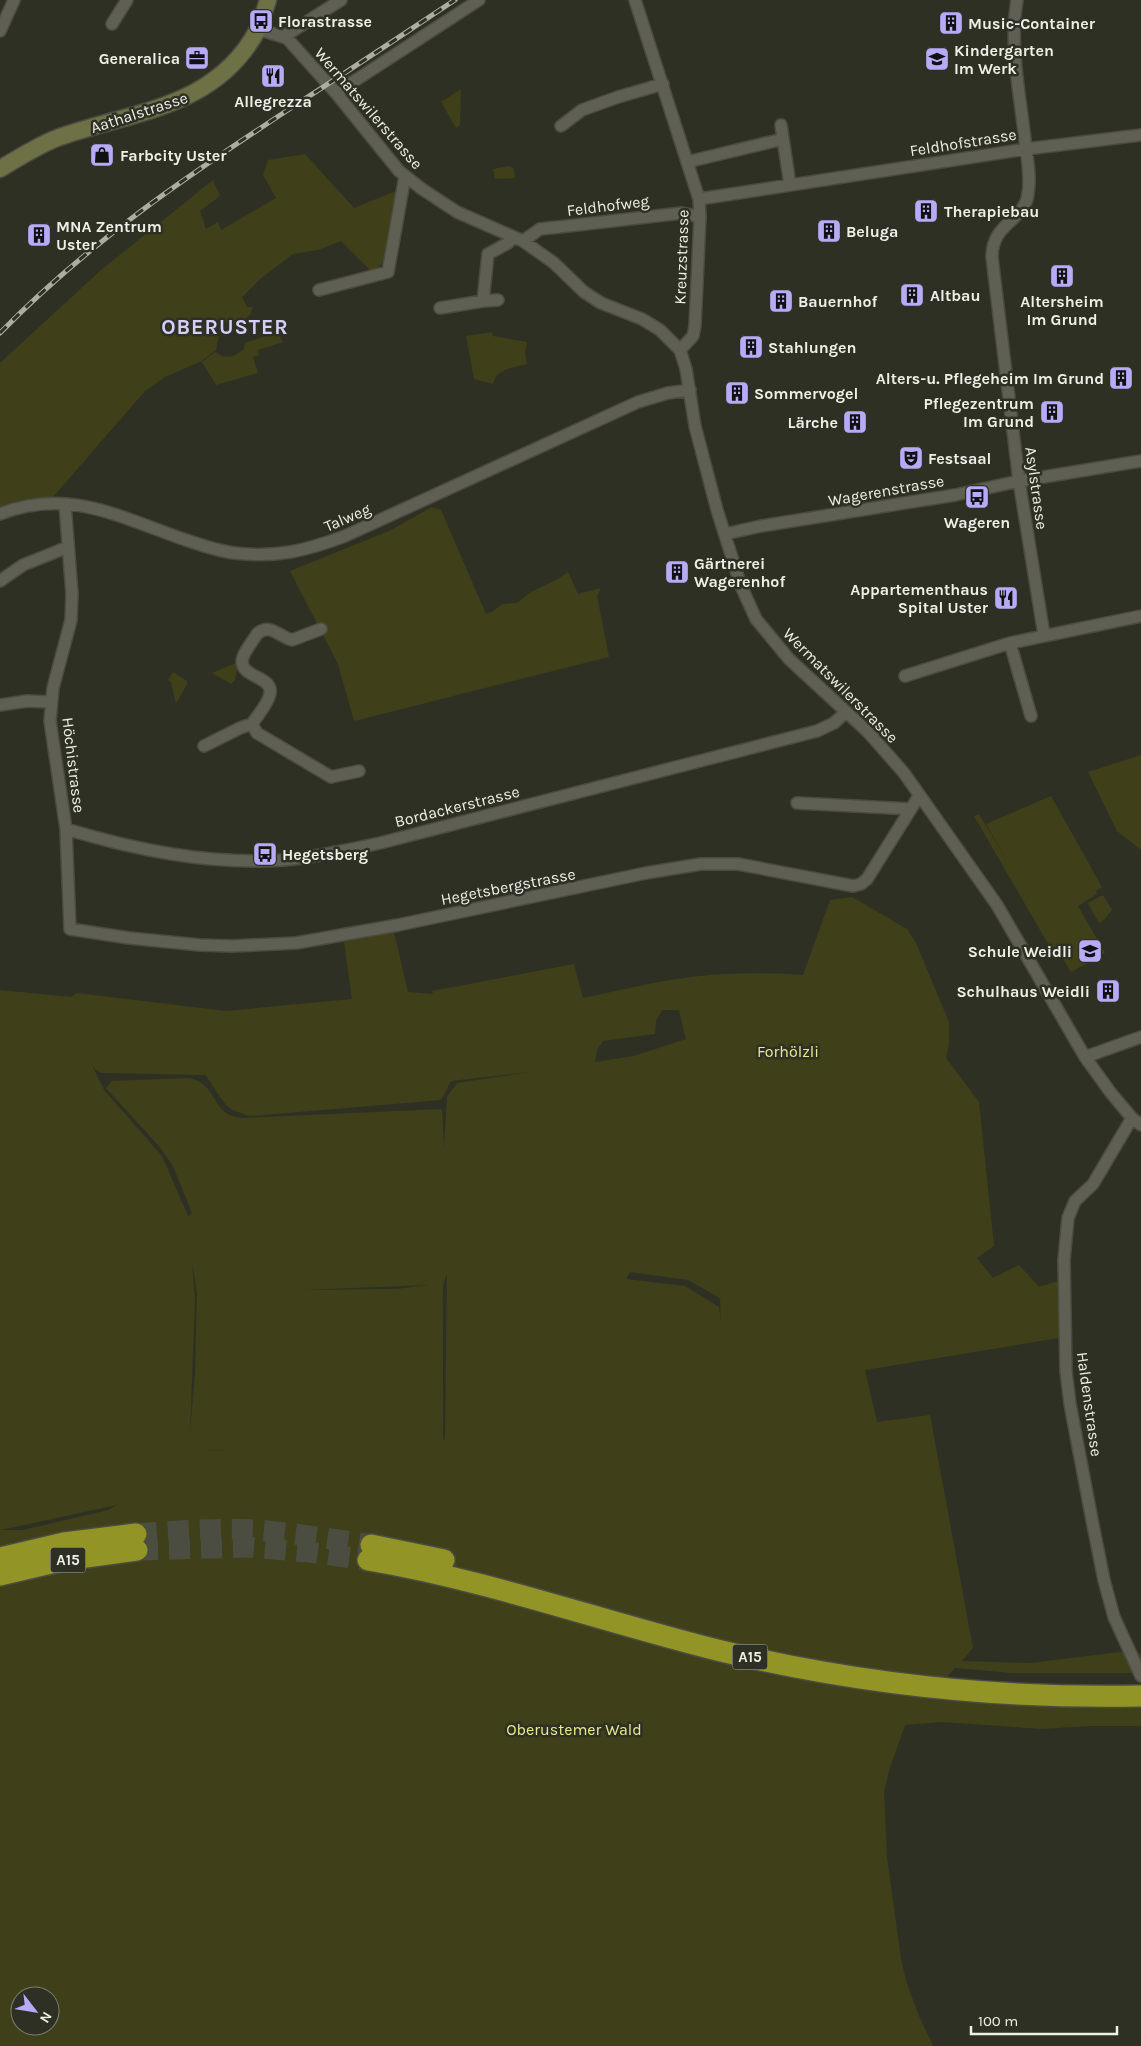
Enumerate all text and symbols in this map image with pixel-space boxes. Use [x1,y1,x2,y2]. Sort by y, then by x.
bus stop icon: Florastrasse [248,8,274,34]
building icon: Music-Container [938,10,964,36]
place label: Florastrasse [278,12,372,31]
place label: Music-Container [968,14,1096,33]
place label: Kindergarten Im Werk [954,41,1054,78]
street label: Wermatswilerstrasse [311,44,427,173]
office icon: Generalica [184,45,210,71]
school or university icon: Kindergarten Im Werk [924,46,950,72]
place label: Generalica [99,49,180,68]
restaurant icon: Allegrezza [260,63,286,89]
street label: Aathalstrasse [88,88,190,137]
place label: Allegrezza [234,92,312,111]
street label: Feldhofstrasse [908,125,1018,160]
shop icon: Farbcity Uster [89,142,115,168]
place label: Farbcity Uster [120,146,227,165]
street label: Feldhofweg [566,191,650,220]
building icon: Therapiebau [913,198,939,224]
place label: Therapiebau [944,202,1039,221]
street label: Kreuzstrasse [670,209,693,305]
place label: MNA Zentrum Uster [56,217,162,254]
building icon: Beluga [816,218,842,244]
building icon: MNA Zentrum Uster [26,222,52,248]
place label: Beluga [846,222,898,241]
building icon: Altersheim Im Grund [1049,263,1075,289]
building icon: Altbau [899,282,925,308]
place label: Altbau [930,286,980,305]
building icon: Bauernhof [768,288,794,314]
place label: Bauernhof [798,292,878,311]
place label: Altersheim Im Grund [1020,292,1104,329]
district label: OBERUSTER [161,315,289,339]
building icon: Stahlungen [738,334,764,360]
place label: Stahlungen [768,338,856,357]
building icon: Alters-u. Pflegeheim Im Grund [1108,365,1134,391]
place label: Alters-u. Pflegeheim Im Grund [876,369,1104,388]
building icon: Sommervogel [724,380,750,406]
place label: Sommervogel [754,384,858,403]
place label: Pflegezentrum Im Grund [924,394,1034,431]
building icon: Pflegezentrum Im Grund [1039,399,1065,425]
building icon: Lärche [842,409,868,435]
place label: Lärche [788,413,838,432]
theatre icon: Festsaal [898,445,924,471]
street label: Asylstrasse [1021,446,1052,531]
place label: Festsaal [928,449,992,468]
street label: Wagerenstrasse [827,471,946,510]
bus stop icon: Wageren [964,484,990,510]
street label: Talweg [321,499,373,536]
place label: Wageren [944,513,1010,532]
place label: Gärtnerei Wagerenhof [694,554,785,591]
building icon: Gärtnerei Wagerenhof [664,559,690,585]
place label: Appartementhaus Spital Uster [850,580,989,617]
restaurant icon: Appartementhaus Spital Uster [993,585,1019,611]
street label: Wermatswilerstrasse [779,624,902,747]
street label: Höchistrasse [58,716,89,814]
street label: Bordackerstrasse [393,782,522,831]
bus stop icon: Hegetsberg [252,841,278,867]
place label: Hegetsberg [282,845,368,864]
street label: Hegetsbergstrasse [439,864,577,909]
school or university icon: Schule Weidli [1077,938,1103,964]
place label: Schule Weidli [968,942,1072,961]
building icon: Schulhaus Weidli [1095,978,1121,1004]
place label: Schulhaus Weidli [956,982,1090,1001]
park label: Forhölzli [757,1042,819,1061]
street label: Haldenstrasse [1073,1351,1106,1458]
road number: A15 [50,1548,86,1572]
road number: A15 [732,1644,768,1670]
park label: Oberustemer Wald [506,1720,642,1739]
north arrow [10,1986,60,2036]
scale bar [971,2004,1117,2036]
text: N [36,2009,56,2026]
text: 100 m [978,2012,1018,2030]

